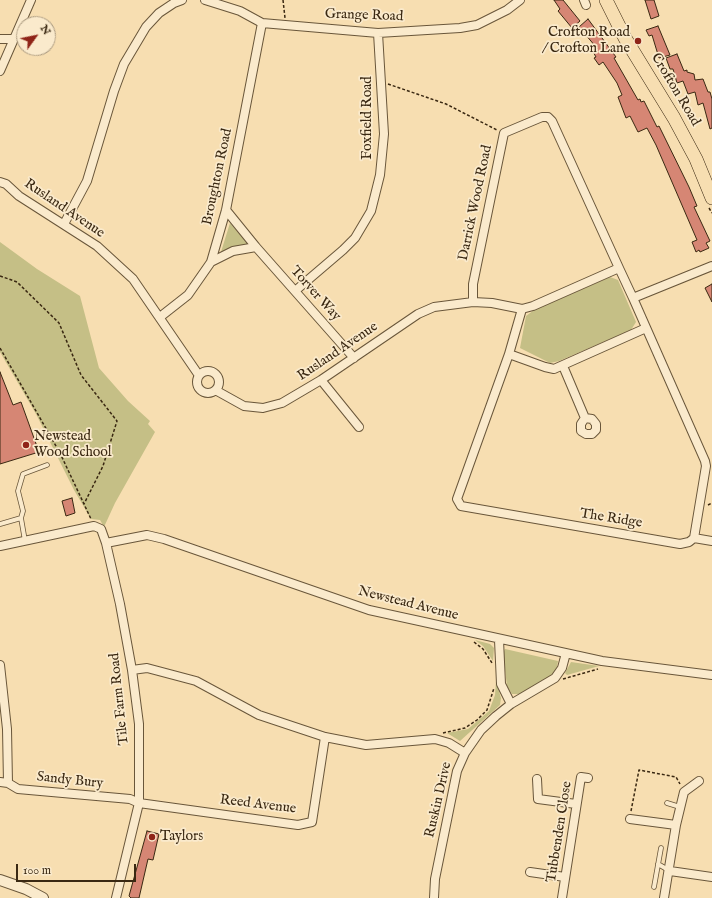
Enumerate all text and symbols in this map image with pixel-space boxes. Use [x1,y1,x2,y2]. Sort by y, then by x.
street label: Grange Road [324,6,404,26]
north arrow [16,16,56,56]
text: N [37,22,54,38]
place label: Crofton Road / Crofton Lane [542,25,630,58]
marker: Crofton Road / Crofton Lane [633,36,643,46]
street label: Crofton Road [647,50,703,130]
street label: Foxfield Road [360,76,376,160]
street label: Broughton Road [200,127,236,227]
street label: Darrick Wood Road [456,144,496,262]
street label: Rusland Avenue [21,176,107,242]
street label: Torver Way [286,263,344,325]
street label: Rusland Avenue [295,319,381,385]
place label: Newstead Wood School [34,429,112,462]
marker: Newstead Wood School [21,440,31,450]
street label: The Ridge [579,506,643,532]
street label: Newstead Avenue [356,583,460,625]
street label: Tile Farm Road [107,652,133,746]
street label: Ruskin Drive [422,761,456,839]
street label: Sandy Bury [36,769,104,793]
street label: Tubbenden Close [544,780,576,884]
street label: Reed Avenue [219,792,297,818]
place label: Taylors [160,829,203,845]
marker: Taylors [147,832,157,842]
scale bar [18,856,138,882]
text: 100 m [23,863,51,878]

